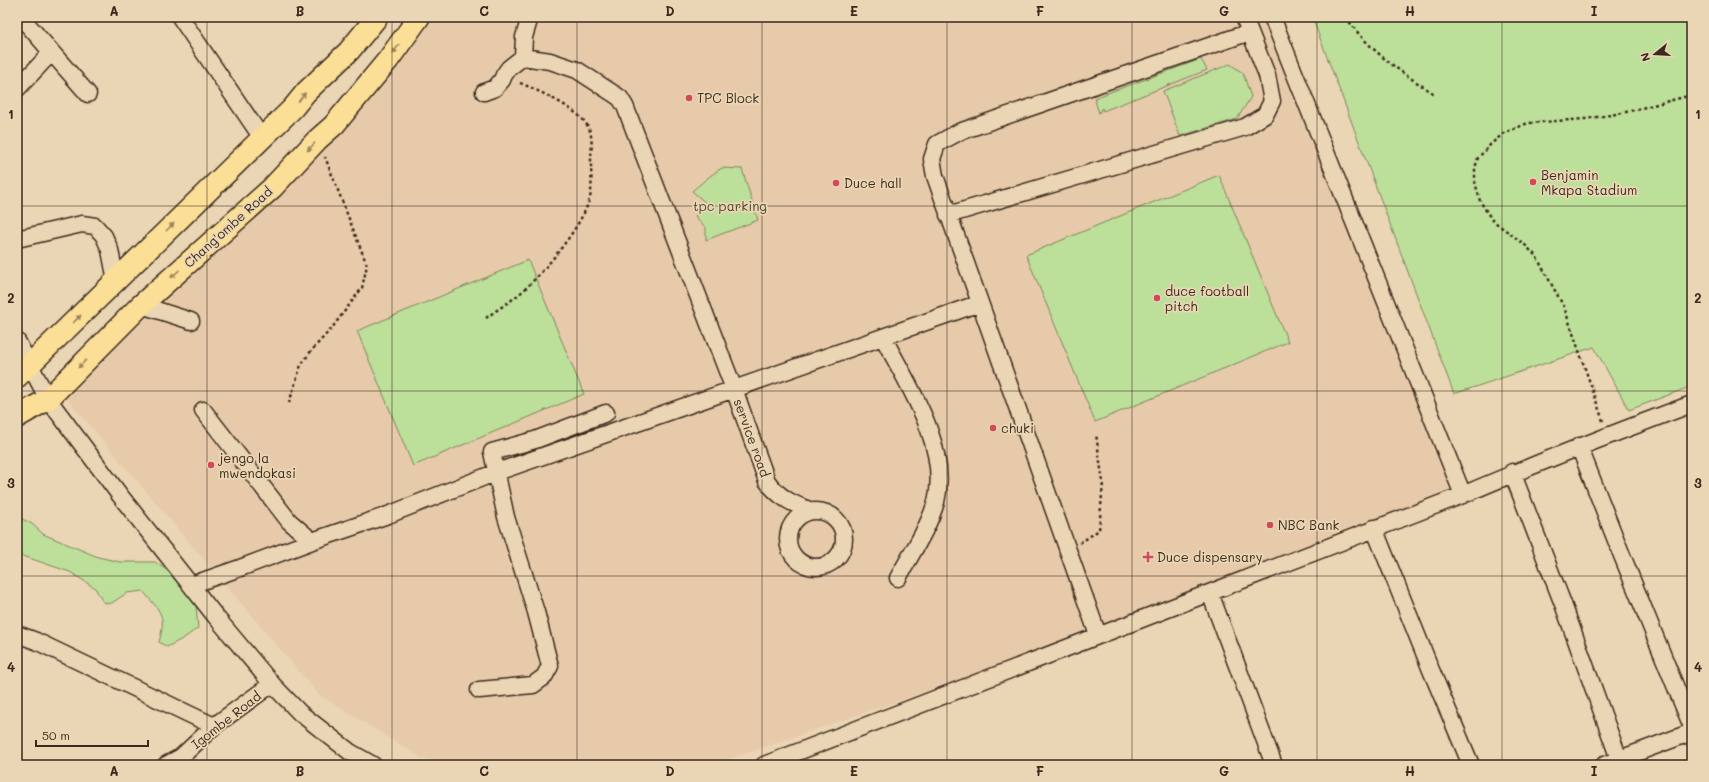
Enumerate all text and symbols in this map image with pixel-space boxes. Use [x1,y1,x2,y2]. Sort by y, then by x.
text: A [109,2,119,19]
text: B [296,2,305,19]
text: C [479,2,489,19]
text: D [665,2,675,19]
text: E [850,2,858,19]
text: F [1036,2,1044,19]
text: G [1219,2,1229,19]
text: H [1405,2,1415,19]
text: I [1591,2,1598,19]
north arrow [1635,34,1675,74]
one-way arrow [392,44,400,54]
text: N [1637,51,1653,64]
place label: TPC Block [697,89,759,106]
one-way arrow [297,91,306,102]
marker: TPC Block [684,93,694,103]
text: 1 [8,105,14,122]
text: 1 [1695,105,1701,122]
one-way arrow [306,142,316,152]
place label: Benjamin Mkapa Stadium [1541,166,1637,198]
place label: Duce hall [844,174,902,191]
marker: Benjamin Mkapa Stadium [1528,177,1538,187]
marker: Duce hall [831,178,841,188]
street label: Chang'ombe Road [180,182,275,271]
park label: tpc parking [693,197,767,214]
one-way arrow [165,222,175,232]
one-way arrow [171,269,180,278]
place label: duce football pitch [1165,282,1249,314]
text: 2 [7,289,15,306]
text: 2 [1694,289,1702,306]
marker: duce football pitch [1152,293,1162,303]
one-way arrow [72,314,82,324]
one-way arrow [77,359,87,369]
street label: service road [730,396,775,479]
place label: chuki [1001,419,1034,436]
marker: chuki [988,423,998,433]
place label: jengo la mwendokasi [217,449,296,481]
marker: jengo la mwendokasi [206,460,216,470]
text: 3 [7,474,15,491]
text: 3 [1694,474,1702,491]
place label: NBC Bank [1278,516,1339,533]
marker: NBC Bank [1265,520,1275,530]
place label: Duce dispensary [1157,548,1263,565]
marker: Duce dispensary [1142,551,1154,563]
text: 4 [7,658,15,675]
text: 4 [1694,658,1702,675]
street label: Igombe Road [187,687,264,752]
scale bar [36,722,148,748]
text: 50 m [42,727,70,743]
text: A [109,762,119,779]
text: B [296,762,305,779]
text: C [479,762,489,779]
text: D [665,762,675,779]
text: E [850,762,858,779]
text: F [1036,762,1044,779]
text: G [1219,762,1229,779]
text: H [1405,762,1415,779]
text: I [1591,762,1598,779]

